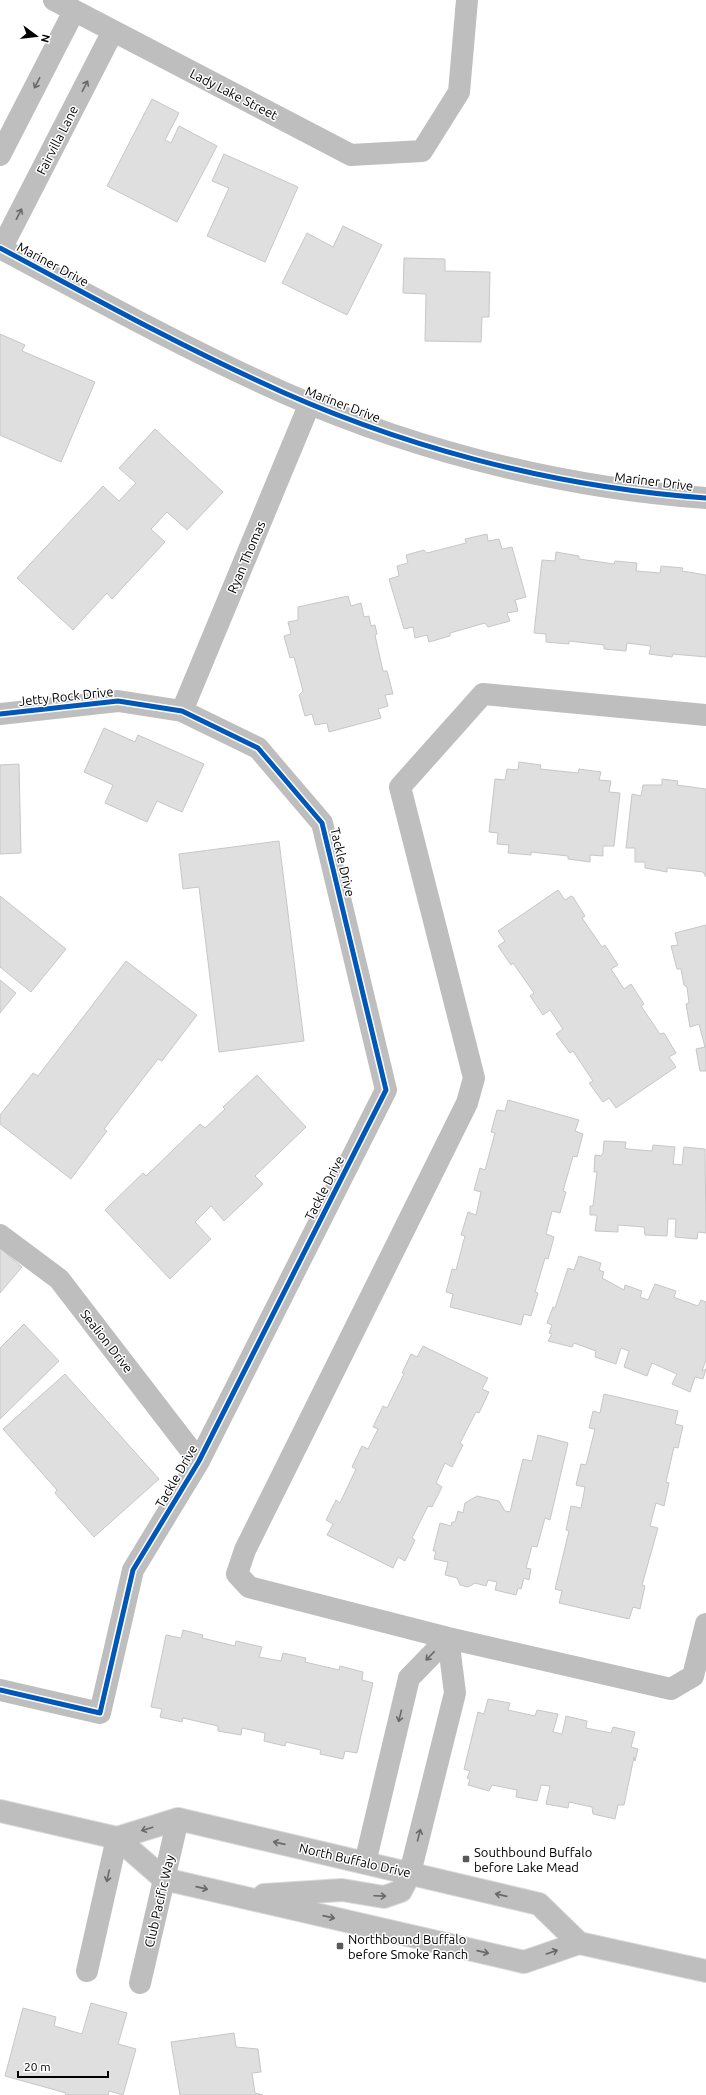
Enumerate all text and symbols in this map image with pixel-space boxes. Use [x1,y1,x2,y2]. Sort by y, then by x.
north arrow [16,16,56,56]
text: N [39,33,53,44]
street label: Lady Lake Street [188,66,280,122]
one-way arrow [33,77,40,89]
one-way arrow [81,80,89,92]
street label: Fairvilla Lane [34,103,80,177]
one-way arrow [15,208,23,220]
street label: Mariner Drive [15,239,91,289]
street label: Mariner Drive [303,383,383,425]
street label: Mariner Drive [614,469,694,493]
street label: Ryan Thomas [224,518,268,595]
street label: Jetty Rock Drive [18,684,114,708]
street label: Tackle Drive [328,826,358,898]
street label: Tackle Drive [302,1153,346,1223]
street label: Sealion Drive [78,1307,136,1375]
street label: Tackle Drive [152,1442,200,1510]
one-way arrow [426,1651,435,1661]
one-way arrow [396,1710,403,1723]
one-way arrow [141,1826,154,1833]
one-way arrow [416,1829,423,1842]
one-way arrow [273,1838,286,1846]
street label: North Buffalo Drive [298,1840,412,1880]
place label: Southbound Buffalo before Lake Mead [474,1845,592,1874]
street label: Club Pacific Way [142,1853,176,1949]
marker: Southbound Buffalo before Lake Mead [461,1854,471,1864]
one-way arrow [104,1869,112,1882]
one-way arrow [195,1884,208,1892]
one-way arrow [495,1890,508,1898]
one-way arrow [373,1892,386,1899]
one-way arrow [322,1913,335,1921]
place label: Northbound Buffalo before Smoke Ranch [348,1932,468,1961]
marker: Northbound Buffalo before Smoke Ranch [335,1941,345,1951]
one-way arrow [545,1948,557,1956]
one-way arrow [476,1949,489,1957]
scale bar [18,2053,108,2079]
text: 20 m [24,2060,51,2073]

